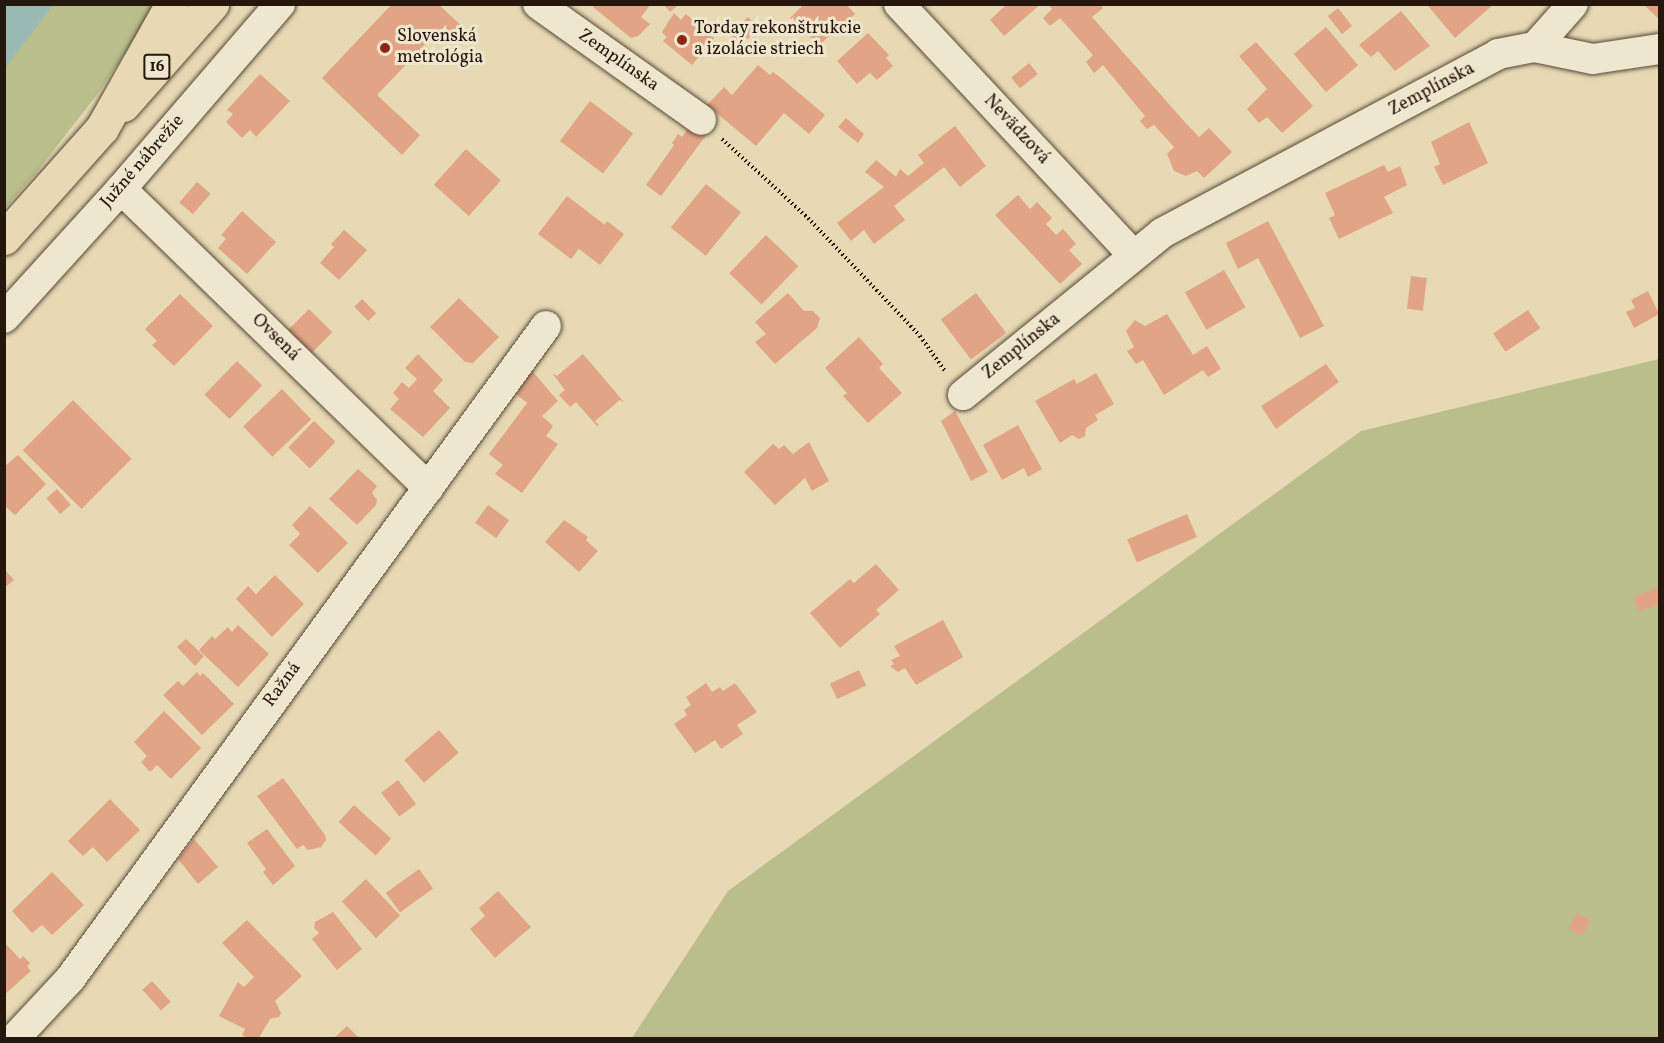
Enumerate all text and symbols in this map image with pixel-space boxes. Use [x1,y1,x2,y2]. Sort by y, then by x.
place label: Torday rekonštrukcie a izolácie striech [694,19,861,62]
street label: Zemplínska [573,25,663,97]
place label: Slovenská metrológia [397,27,483,70]
marker: Torday rekonštrukcie a izolácie striech [675,33,689,47]
marker: Slovenská metrológia [378,41,392,55]
road number: 16 [142,54,172,80]
street label: Zemplínska [1385,58,1479,122]
street label: Nevädzová [978,91,1054,169]
street label: Južné nábrežie [97,111,189,213]
street label: Zemplínska [979,309,1065,385]
street label: Ovsená [246,310,304,366]
street label: Ražná [260,658,306,712]

